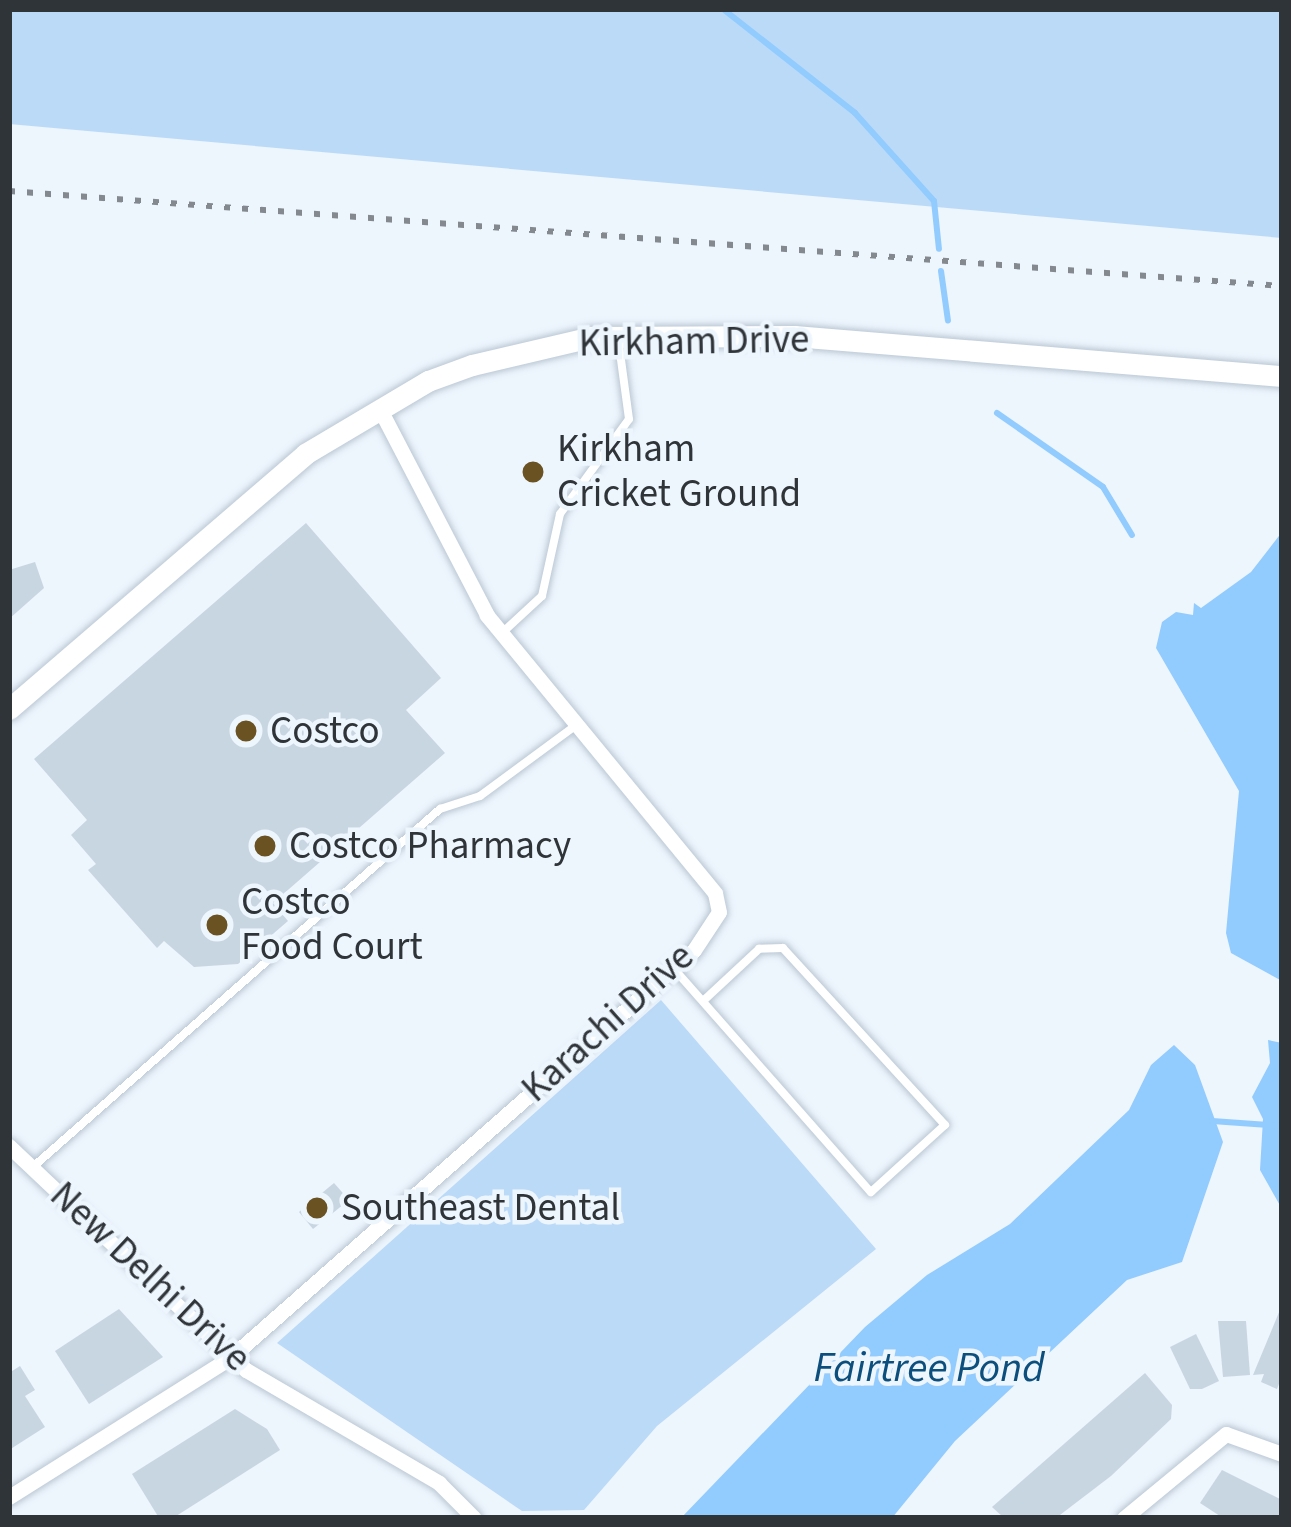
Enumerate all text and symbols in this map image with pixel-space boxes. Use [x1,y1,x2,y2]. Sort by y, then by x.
street label: Kirkham Drive [578,317,810,367]
place label: Kirkham Cricket Ground [557,427,801,518]
marker: Kirkham Cricket Ground [520,459,546,485]
place label: Costco [270,708,380,754]
marker: Costco [233,718,259,744]
place label: Costco Pharmacy [289,823,571,869]
marker: Costco Pharmacy [252,833,278,859]
place label: Costco Food Court [241,880,423,971]
marker: Costco Food Court [204,912,230,938]
street label: Karachi Drive [512,934,704,1112]
street label: New Delhi Drive [40,1172,260,1382]
place label: Southeast Dental [341,1185,620,1231]
marker: Southeast Dental [304,1195,330,1221]
water label: Fairtree Pond [813,1343,1045,1393]

